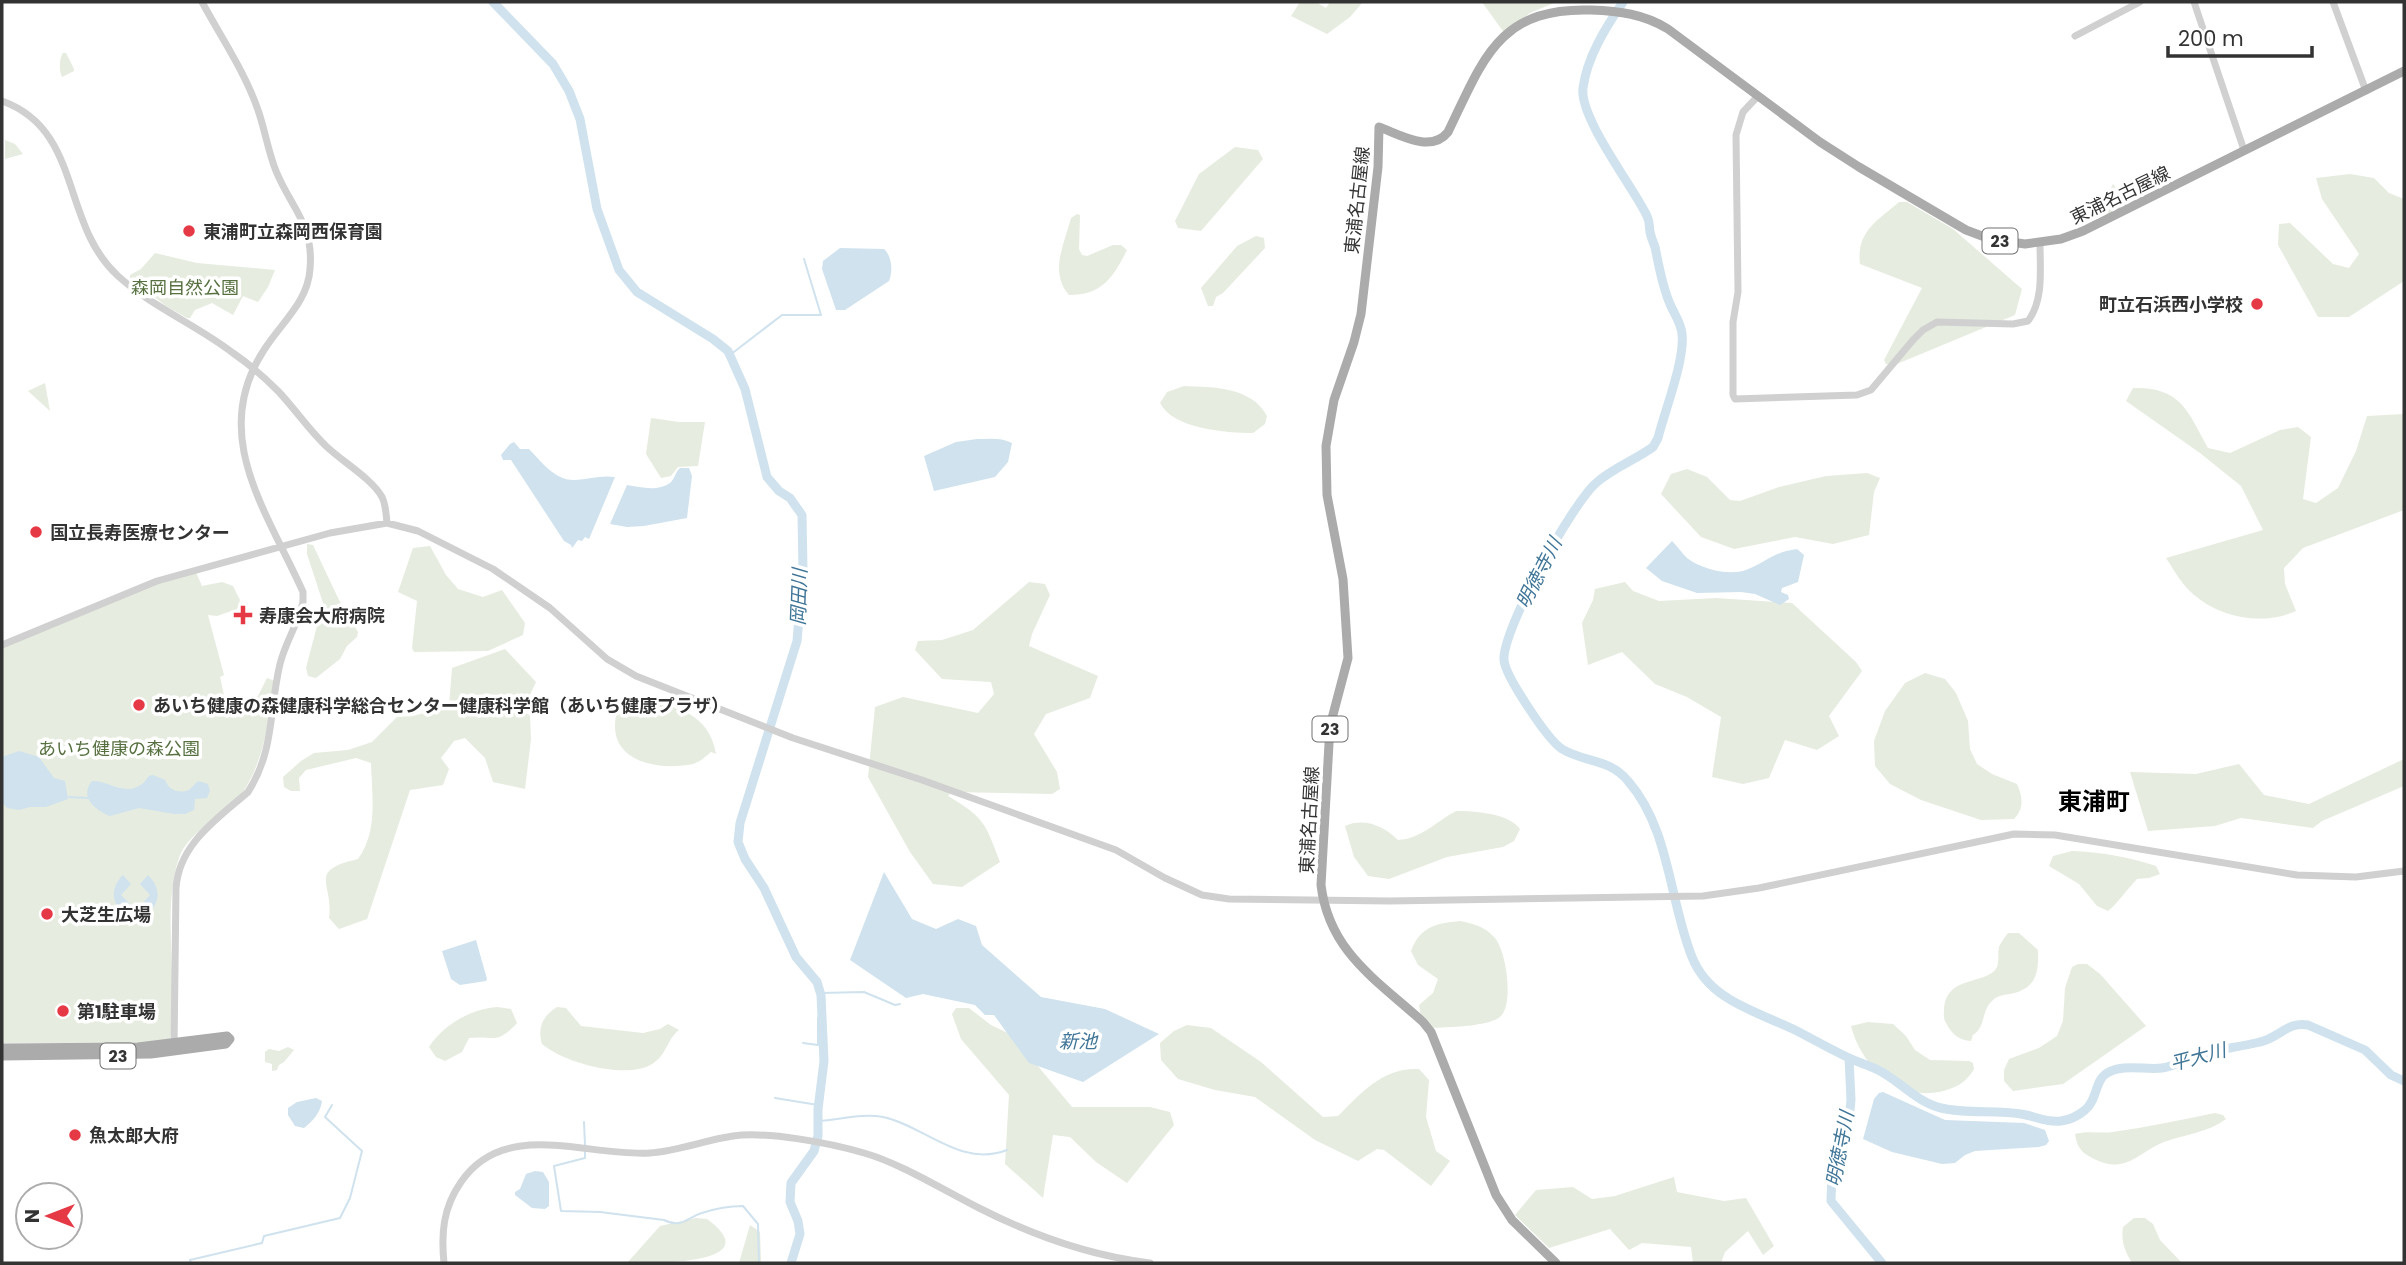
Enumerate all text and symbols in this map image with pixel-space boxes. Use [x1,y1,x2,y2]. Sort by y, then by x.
scale bar [2168,14,2312,58]
text: 200 m [2178,24,2244,53]
street label: 東浦名古屋線 [1339,145,1375,255]
street label: 東浦名古屋線 [2066,160,2174,230]
place label: 東浦町立森岡西保育園 [203,219,383,244]
marker: 東浦町立森岡西保育園 [181,223,197,239]
road number: 23 [1982,229,2018,254]
park label: 森岡自然公園 [131,275,239,300]
place label: 町立石浜西小学校 [2099,292,2243,317]
marker: 町立石浜西小学校 [2249,296,2265,312]
place label: 国立長寿医療センター [50,520,230,545]
marker: 国立長寿医療センター [28,524,44,540]
water label: 明徳寺川 [1510,531,1569,613]
water label: 岡田川 [785,566,814,626]
place label: 寿康会大府病院 [259,603,385,628]
marker: 寿康会大府病院 [233,605,253,625]
place label: あいち健康の森健康科学総合センター健康科学館（あいち健康プラザ） [153,693,729,718]
marker: あいち健康の森健康科学総合センター健康科学館（あいち健康プラザ） [131,697,147,713]
road number: 23 [1312,716,1348,742]
park label: あいち健康の森公園 [38,736,200,761]
street label: 東浦名古屋線 [1294,765,1324,875]
district label: 東浦町 [2058,785,2130,818]
place label: 大芝生広場 [61,902,151,927]
marker: 大芝生広場 [39,906,55,922]
place label: 第1駐車場 [77,999,156,1024]
marker: 第1駐車場 [55,1003,71,1019]
water label: 新池 [1059,1028,1099,1055]
water label: 平大川 [2167,1036,2231,1077]
road number: 23 [100,1044,136,1068]
water label: 明徳寺川 [1819,1107,1861,1189]
place label: 魚太郎大府 [89,1123,179,1148]
marker: 魚太郎大府 [67,1127,83,1143]
north arrow [14,1181,84,1251]
text: N [19,1209,46,1223]

